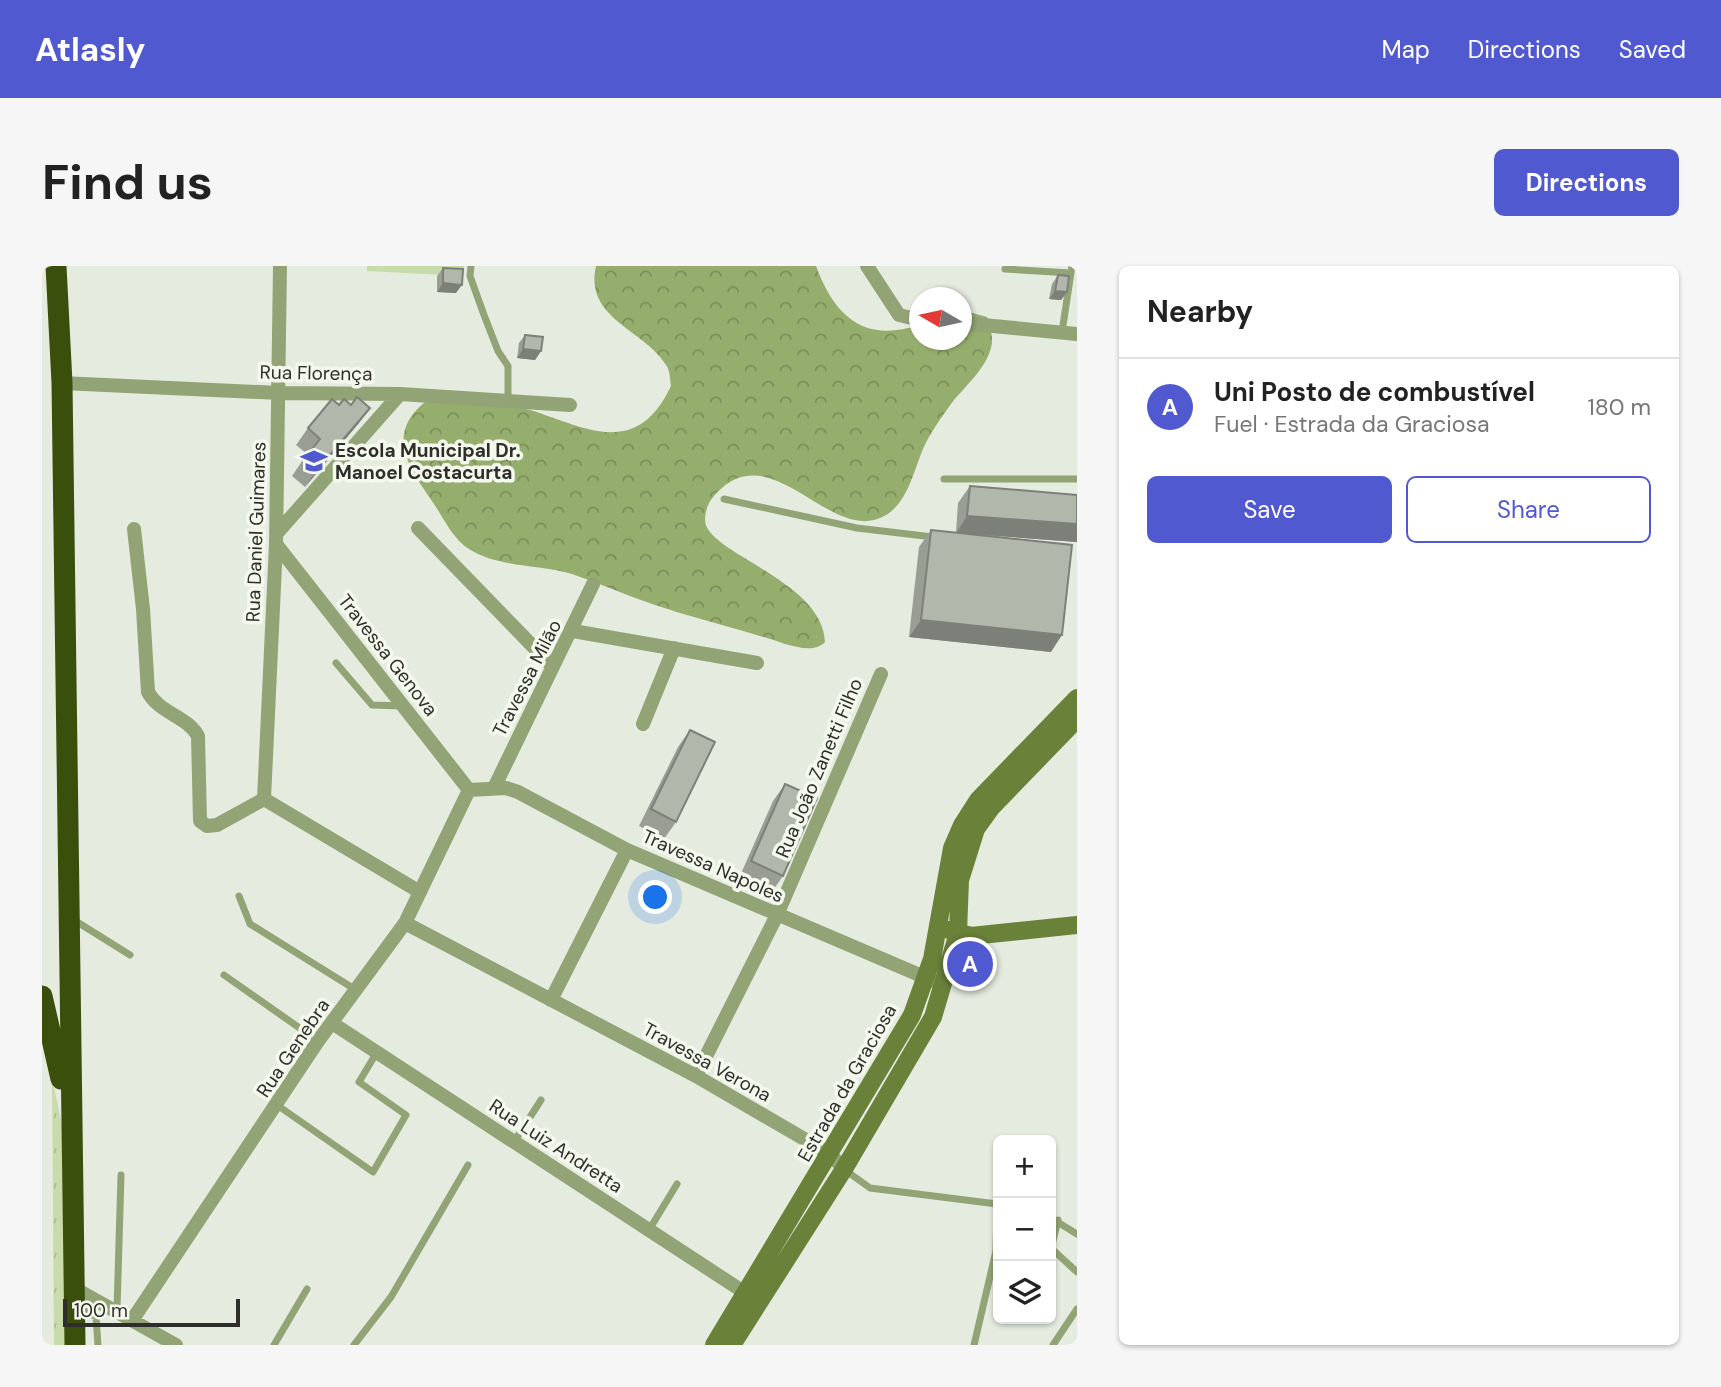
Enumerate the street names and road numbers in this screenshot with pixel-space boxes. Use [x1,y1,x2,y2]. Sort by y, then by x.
street label: Rua Florença [259,360,373,386]
street label: Rua Daniel Guimares [240,441,272,623]
street label: Travessa Genova [333,589,443,721]
street label: Travessa Milão [487,615,567,741]
street label: Rua João Zanetti Filho [770,674,868,862]
street label: Travessa Napoles [638,824,788,908]
street label: Rua Genebra [251,994,335,1102]
street label: Estrada da Graciosa [792,1000,902,1166]
street label: Travessa Verona [638,1016,776,1108]
street label: Rua Luiz Andretta [484,1093,628,1199]

